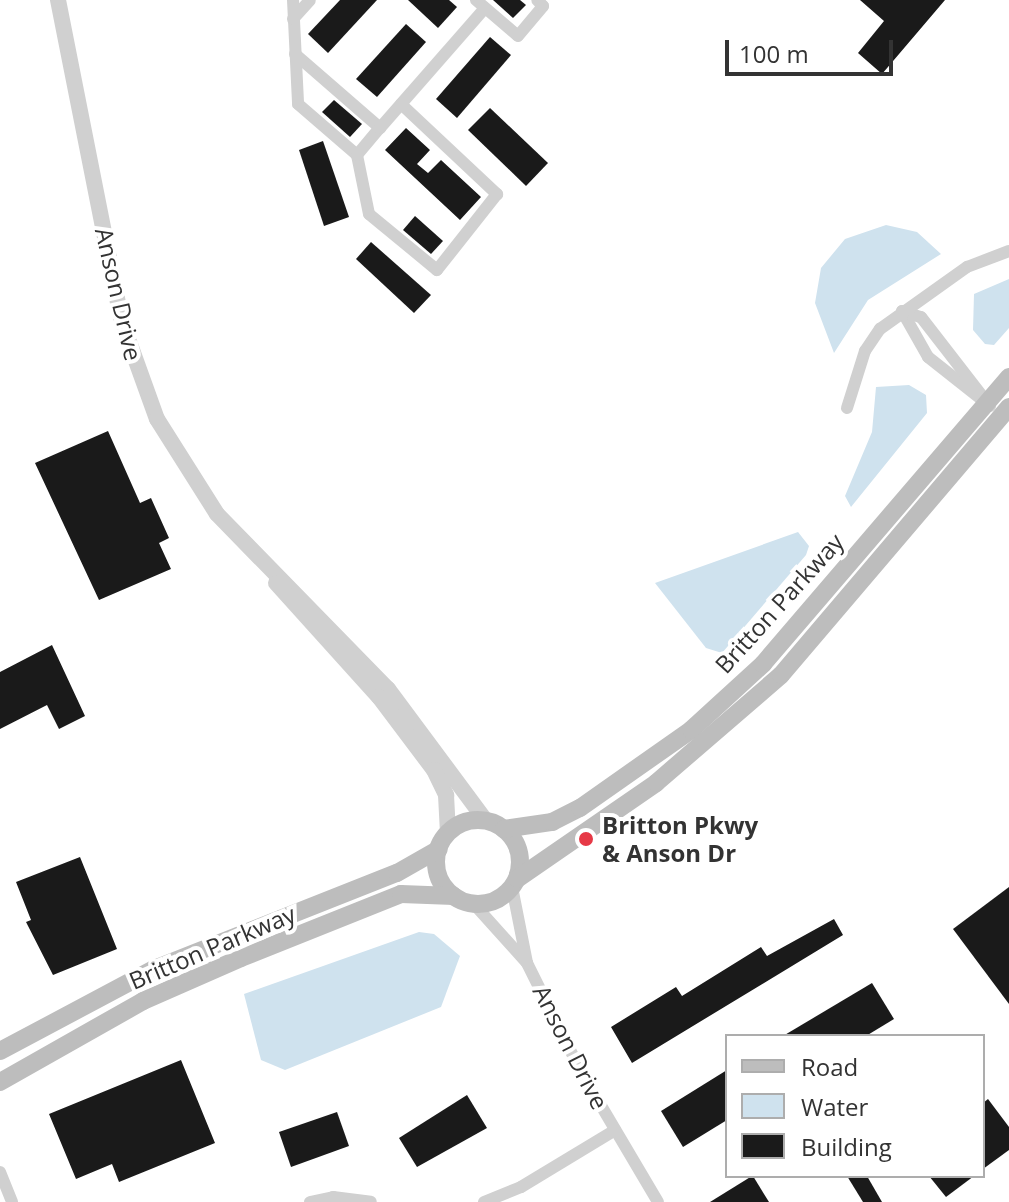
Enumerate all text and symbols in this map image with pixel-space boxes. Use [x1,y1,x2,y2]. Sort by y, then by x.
scale bar [729,24,897,74]
text: 100 m [739,37,809,70]
street label: Anson Drive [90,225,148,363]
street label: Britton Parkway [709,527,849,679]
place label: Britton Pkwy & Anson Dr [602,811,758,867]
marker: Britton Pkwy & Anson Dr [577,830,595,848]
street label: Britton Parkway [124,899,300,995]
street label: Anson Drive [527,980,615,1114]
legend [725,1034,985,1178]
text: Road [801,1050,858,1083]
text: Water [801,1090,868,1123]
text: Building [801,1130,892,1163]

